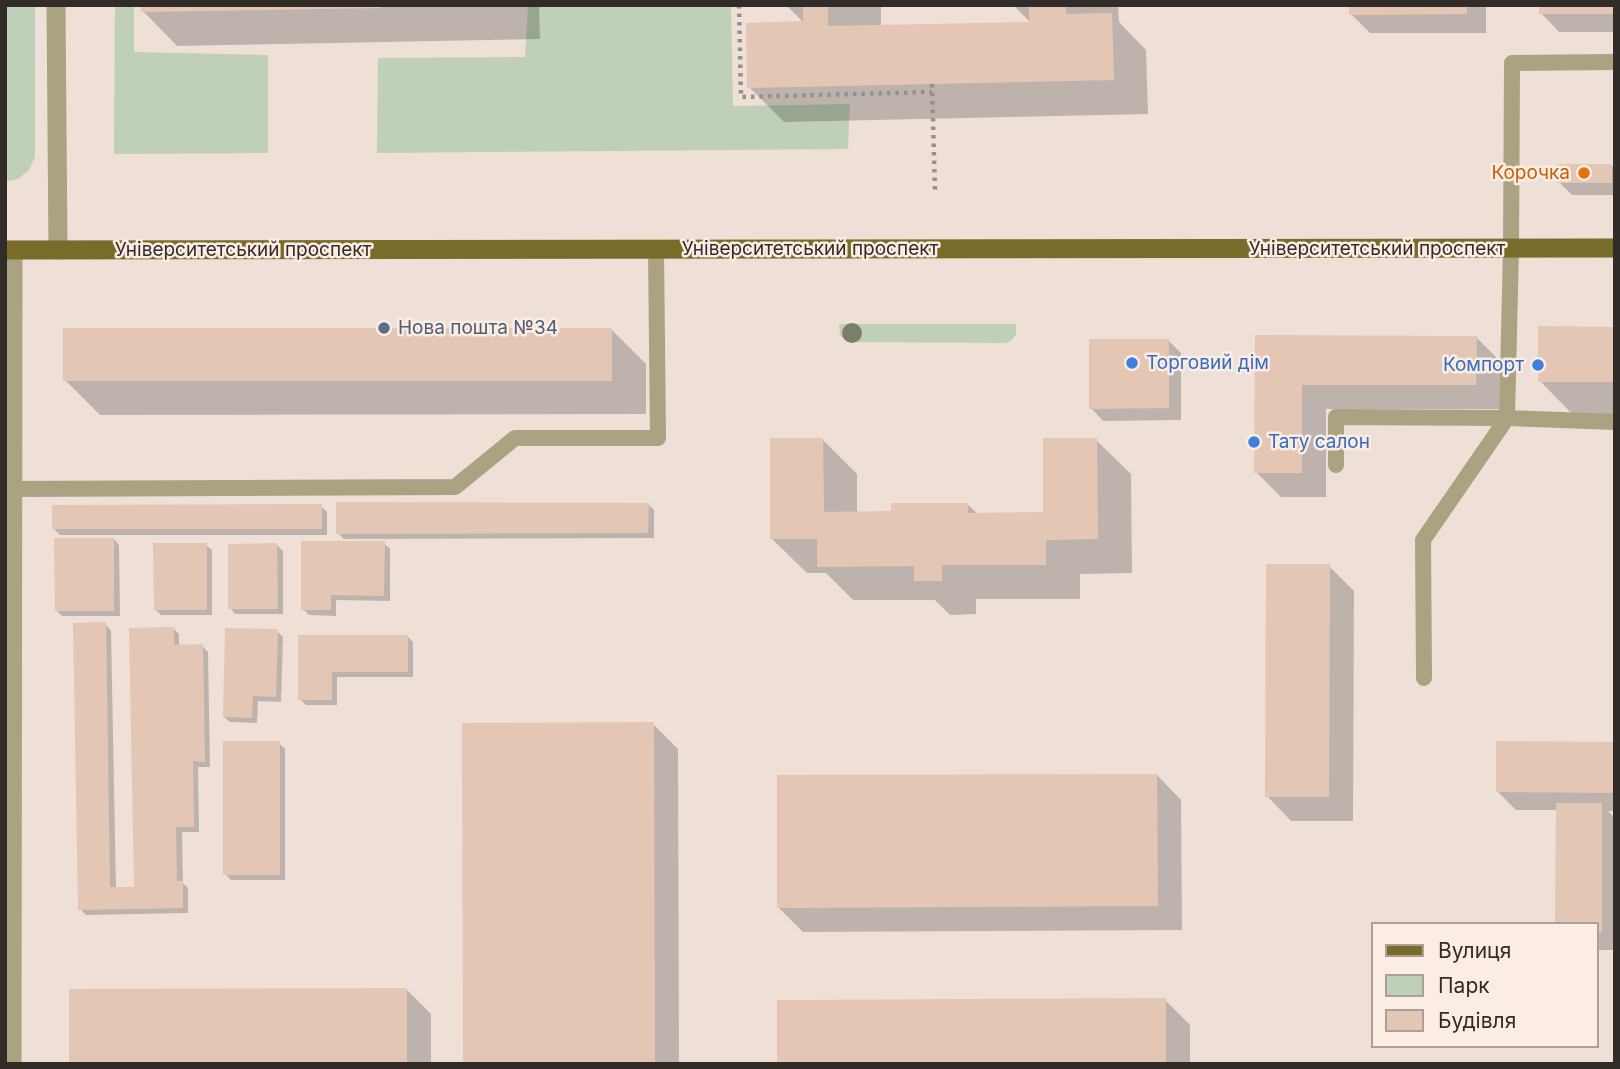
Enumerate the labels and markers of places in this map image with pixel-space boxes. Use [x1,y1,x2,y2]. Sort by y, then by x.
place label: Корочка [1491,162,1570,184]
marker: Корочка [1576,165,1592,181]
place label: Нова пошта №34 [398,317,558,339]
marker: Нова пошта №34 [376,320,392,336]
place label: Торговий дім [1146,352,1269,374]
place label: Компорт [1443,354,1524,376]
marker: Торговий дім [1124,355,1140,371]
marker: Компорт [1530,357,1546,373]
place label: Тату салон [1268,431,1370,453]
marker: Тату салон [1246,434,1262,450]

